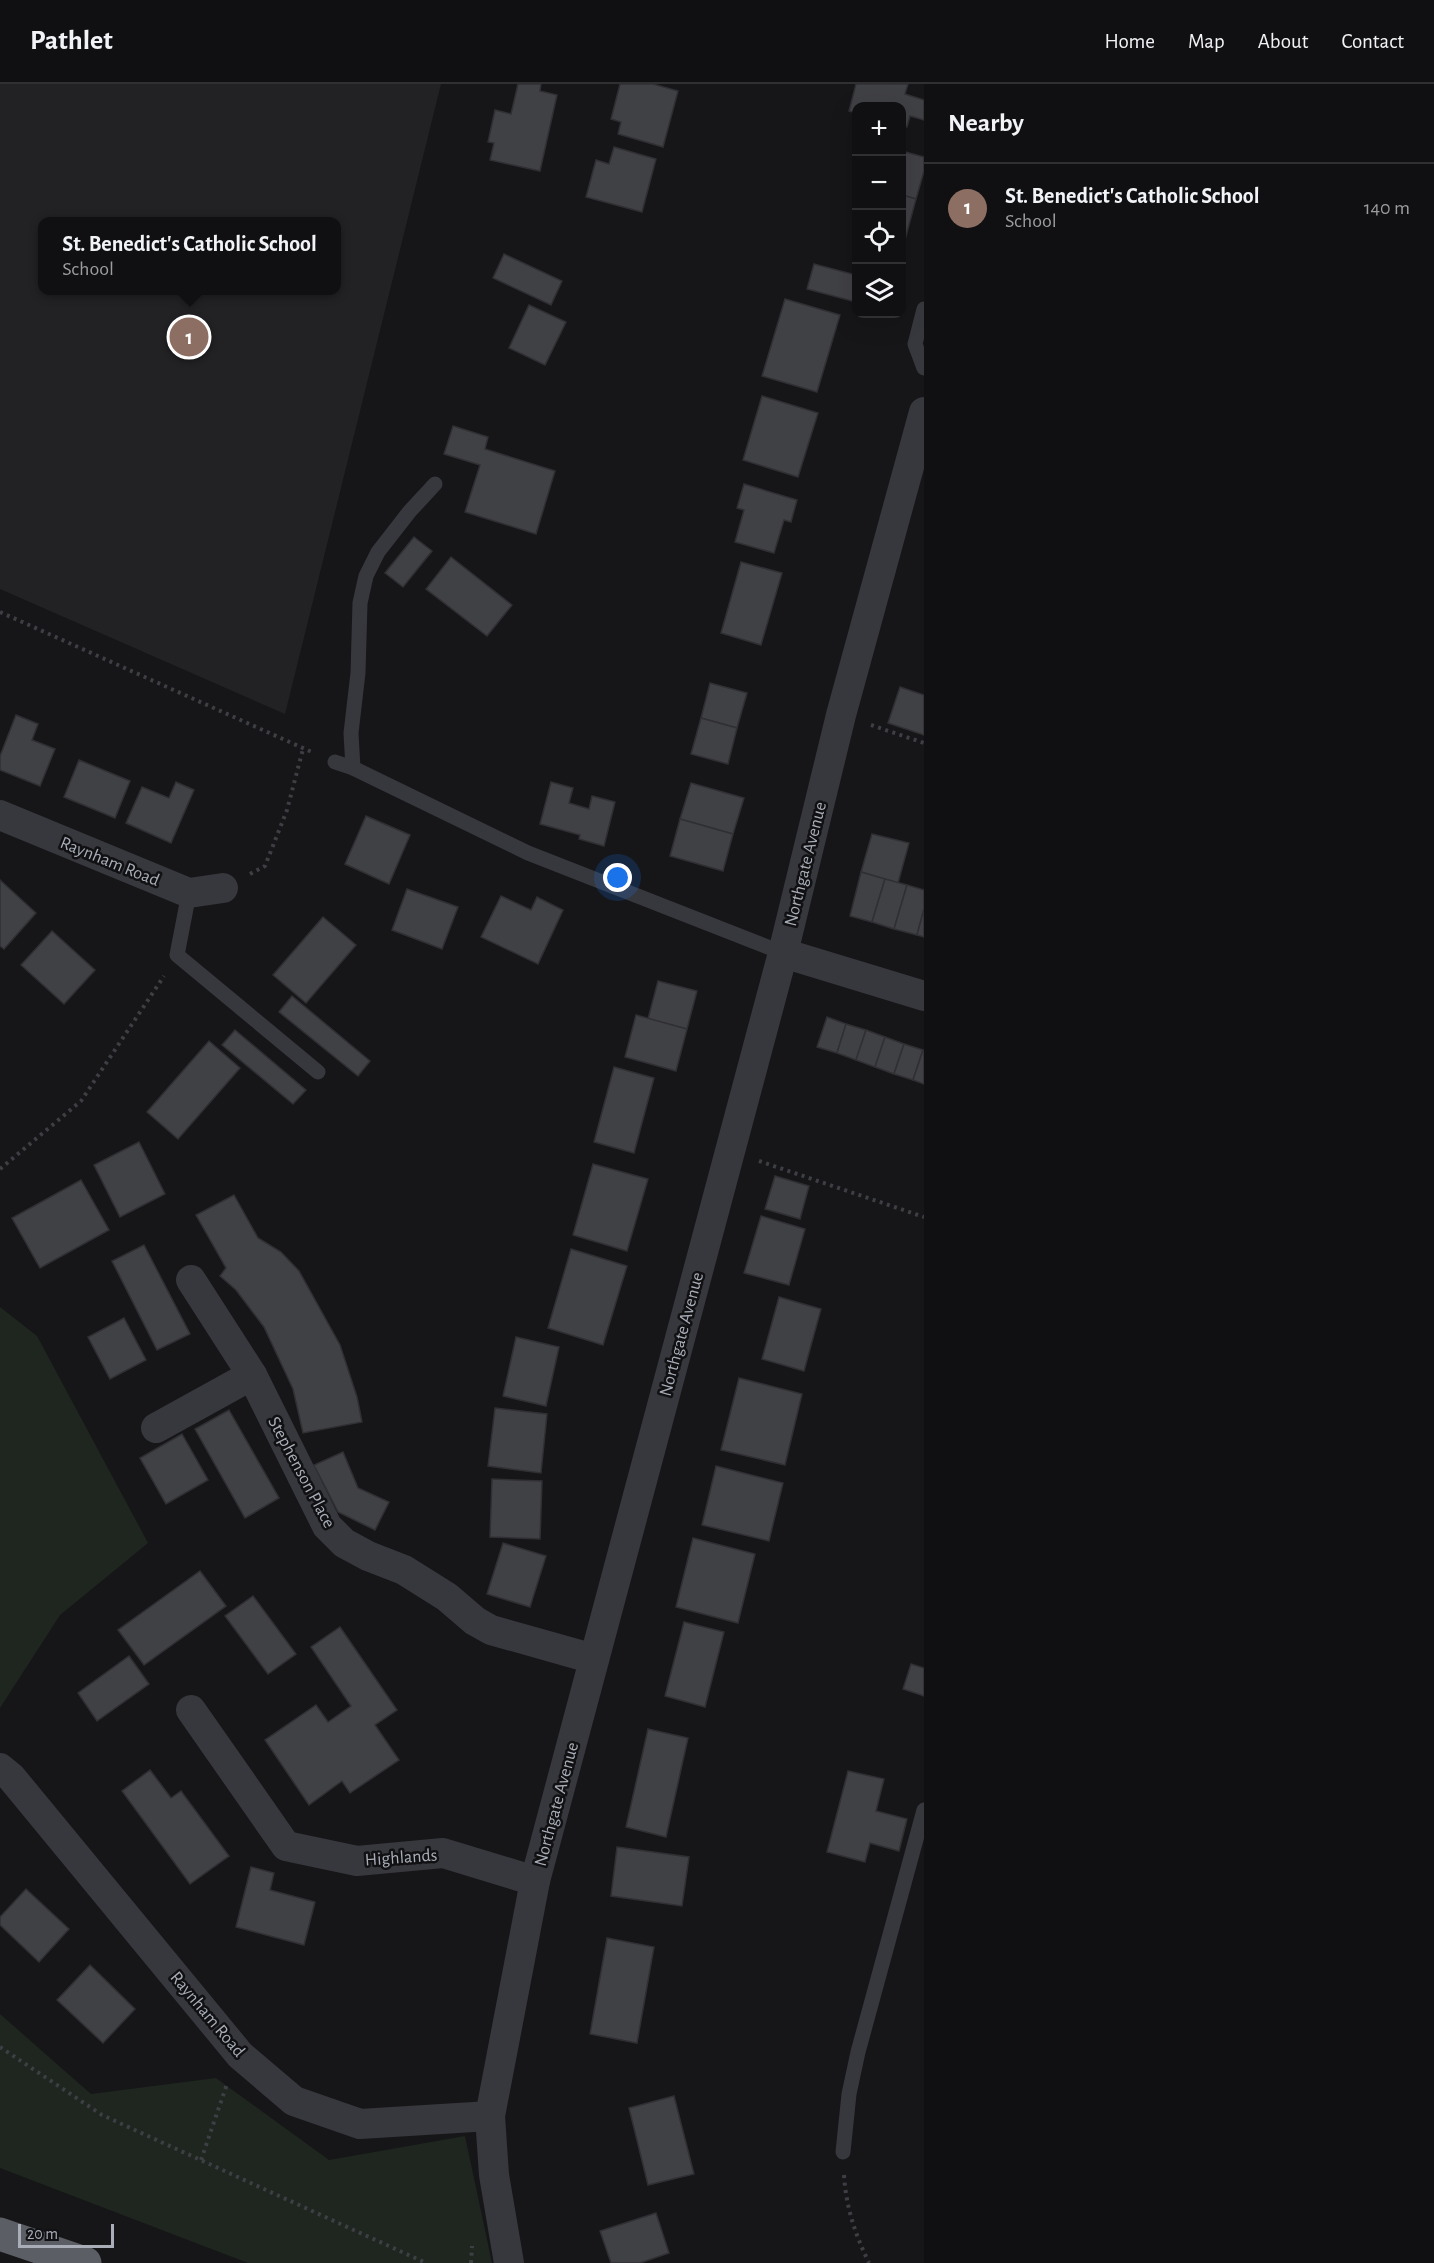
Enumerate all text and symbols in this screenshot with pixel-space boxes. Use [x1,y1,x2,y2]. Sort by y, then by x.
text: Pathlet [30,27,113,55]
text: Home [1104,31,1155,52]
text: Map [1188,31,1225,52]
text: About [1258,31,1308,52]
text: Contact [1341,31,1404,52]
map controls [852,102,906,318]
button: + [852,102,906,156]
text: Nearby [948,110,1024,136]
button: − [852,156,906,210]
text: St. Benedict's Catholic School [1005,185,1260,207]
text: 1 [964,198,971,218]
text: 140 m [1364,198,1410,218]
button: locate [852,210,906,264]
text: School [1005,211,1057,231]
popup [38,217,341,295]
text: St. Benedict's Catholic School [62,233,317,255]
text: School [62,259,114,279]
button: layers [852,264,906,318]
pin: 1 [170,314,208,360]
street label: Northgate Avenue [782,800,830,928]
street label: Raynham Road [57,834,162,890]
your location [603,863,632,892]
street label: Northgate Avenue [657,1270,707,1398]
street label: Stephenson Place [264,1414,338,1531]
street label: Northgate Avenue [532,1740,582,1868]
street label: Highlands [364,1846,438,1870]
street label: Raynham Road [166,1969,248,2061]
scale bar [18,2221,114,2248]
text: 20 m [27,2226,58,2242]

